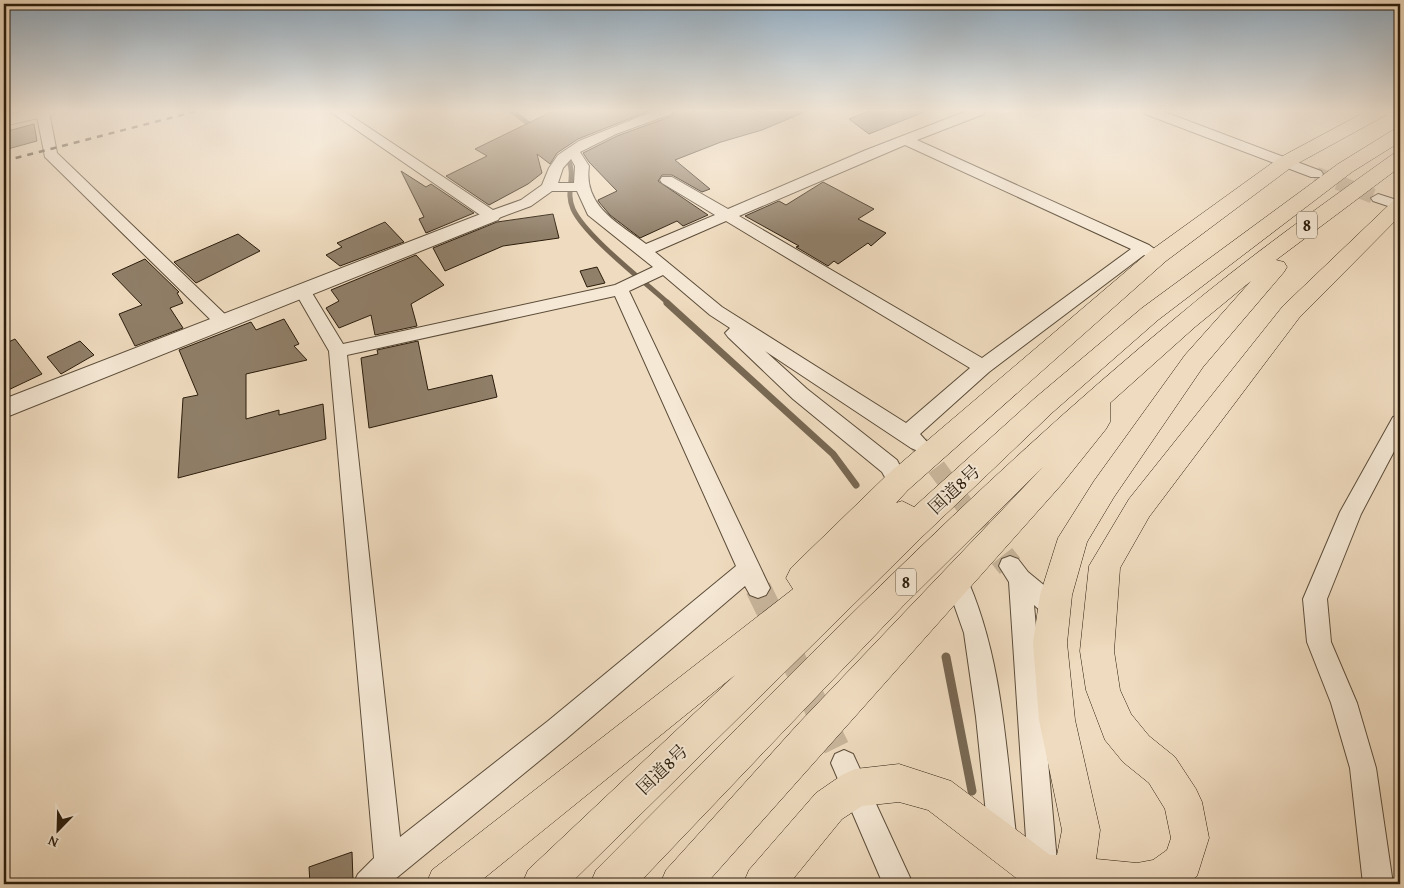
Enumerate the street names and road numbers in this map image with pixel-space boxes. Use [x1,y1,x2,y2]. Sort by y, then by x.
road number: 8 [1297,212,1317,238]
street label: 国道8号 [922,458,986,520]
road number: 8 [896,568,916,596]
street label: 国道8号 [630,738,694,800]

